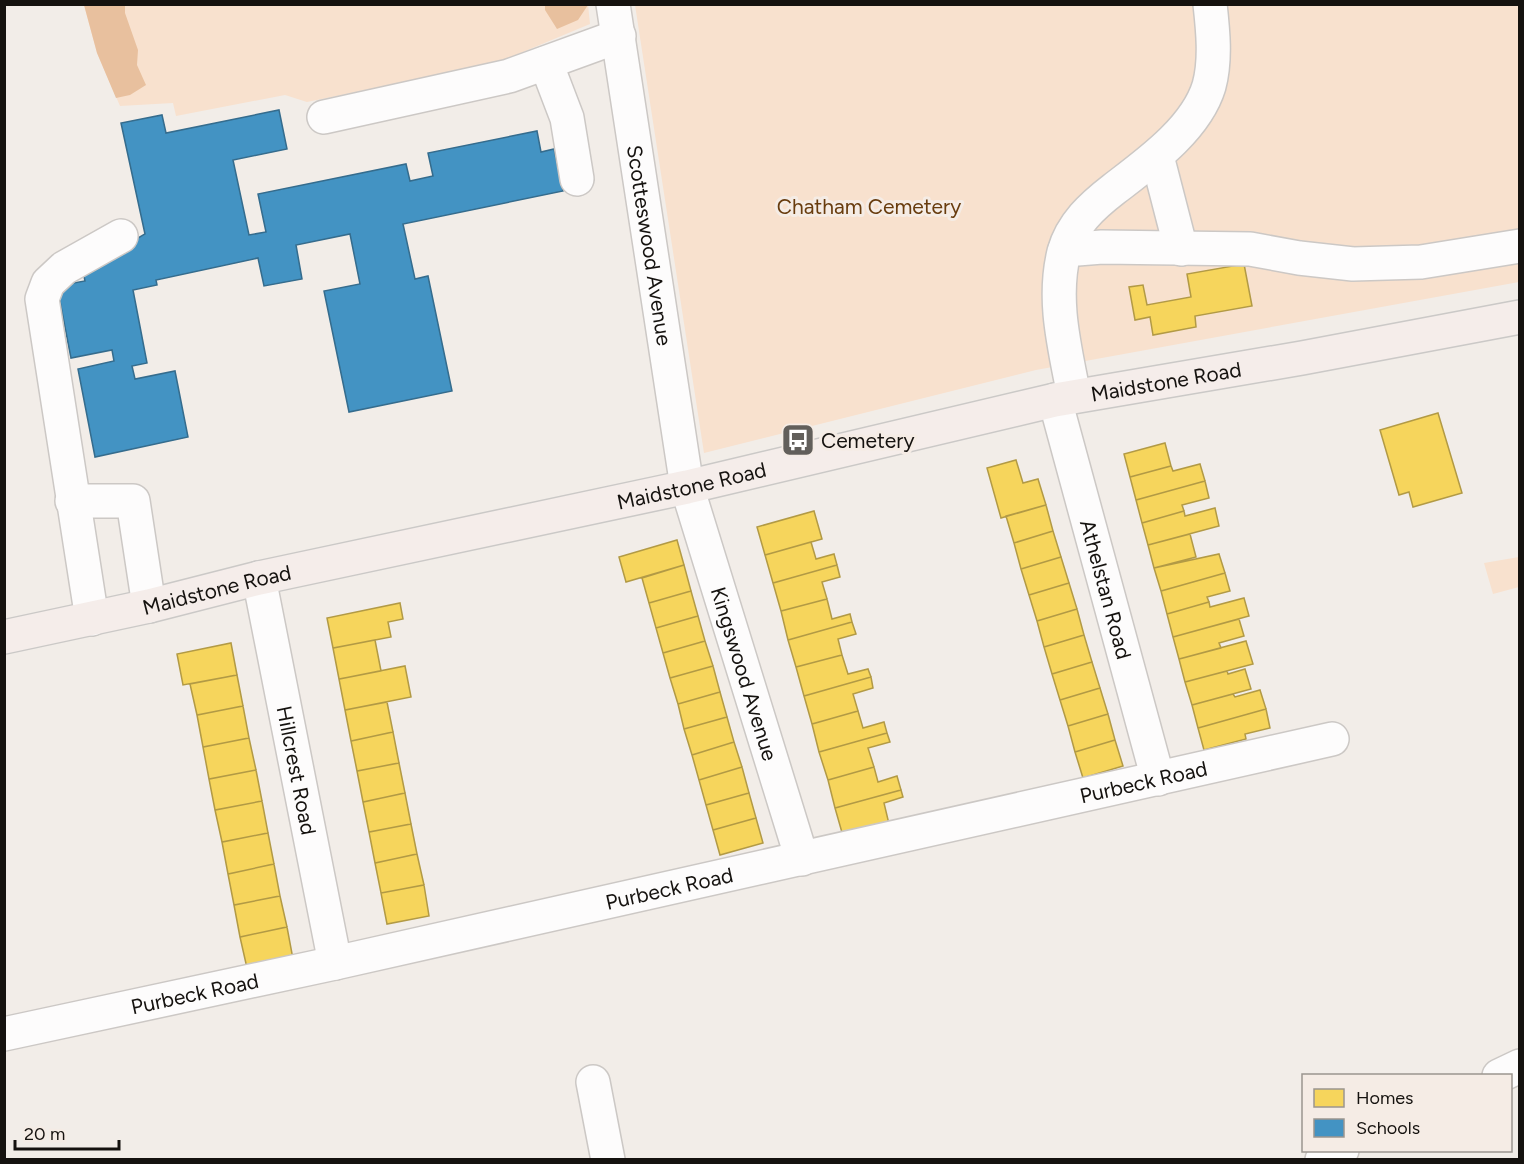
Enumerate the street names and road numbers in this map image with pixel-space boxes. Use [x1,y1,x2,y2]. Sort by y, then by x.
street label: Scotteswood Avenue [622,143,678,347]
street label: Maidstone Road [1089,356,1243,406]
street label: Maidstone Road [614,456,769,514]
street label: Athelstan Road [1076,517,1137,662]
street label: Maidstone Road [140,559,293,620]
street label: Kingswood Avenue [706,584,783,764]
street label: Hillcrest Road [272,704,322,837]
street label: Purbeck Road [1077,755,1209,808]
street label: Purbeck Road [603,862,735,914]
street label: Purbeck Road [129,967,261,1019]

